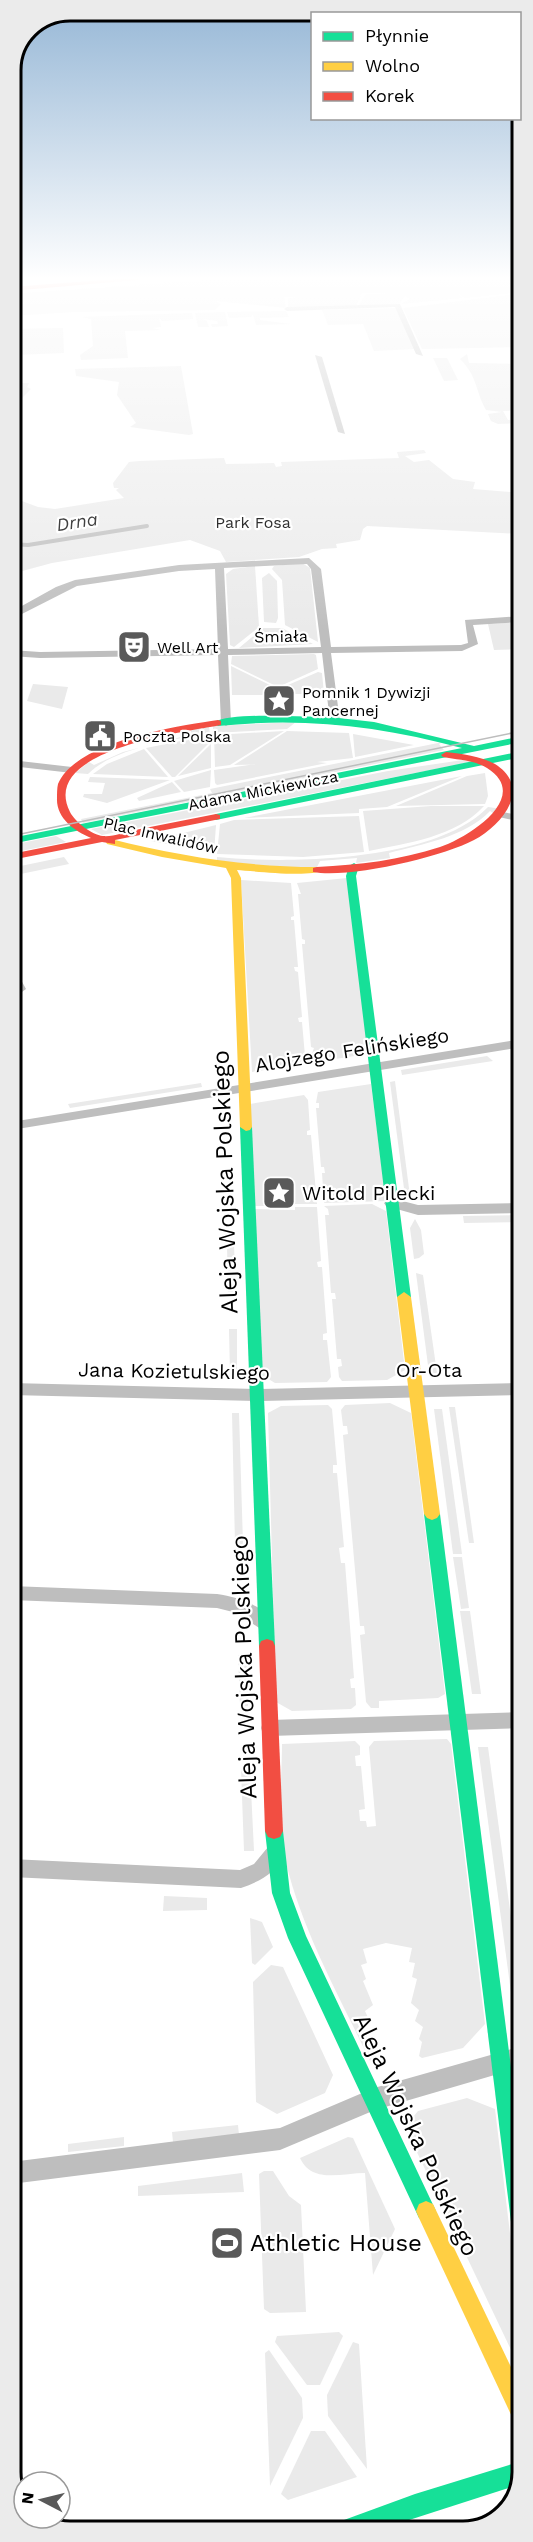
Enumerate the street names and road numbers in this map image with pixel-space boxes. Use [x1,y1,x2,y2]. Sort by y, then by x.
street label: Śmiała [254,627,308,646]
street label: Adama Mickiewicza [187,767,340,814]
street label: Plac Inwalidów [102,813,220,858]
street label: Alojzego Felińskiego [253,1023,451,1077]
street label: Aleja Wojska Polskiego [206,1050,244,1314]
street label: Jana Kozietulskiego [78,1357,270,1385]
street label: Or-Ota [396,1358,462,1382]
street label: Aleja Wojska Polskiego [225,1535,263,1799]
street label: Aleja Wojska Polskiego [347,2009,485,2261]

